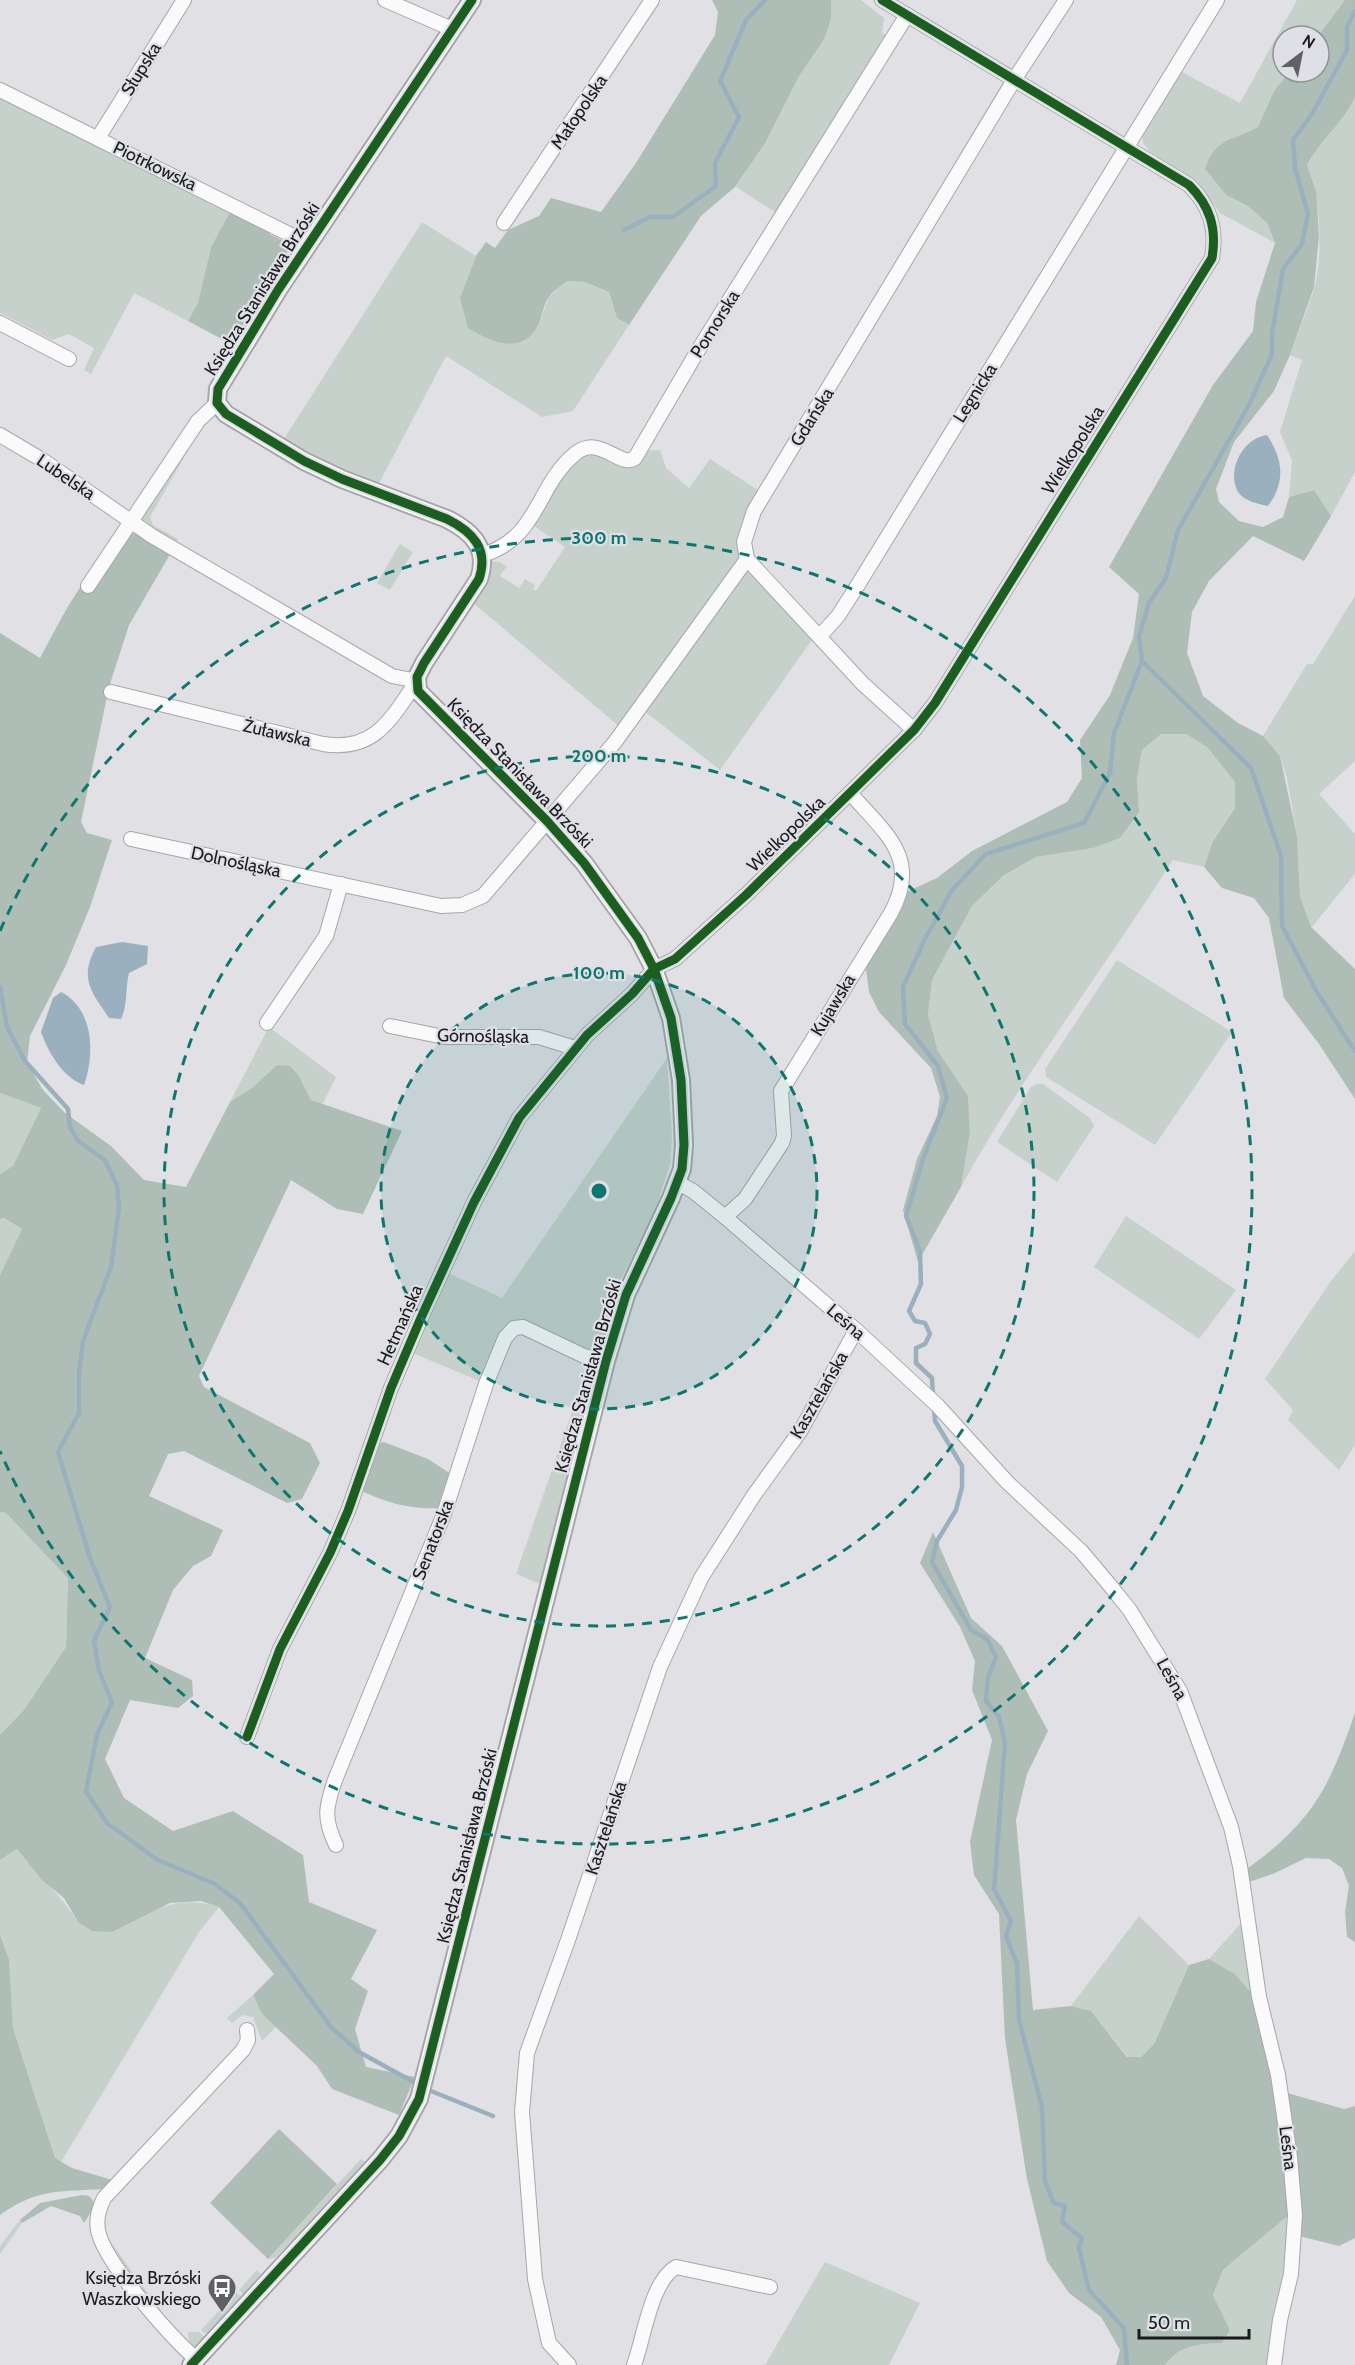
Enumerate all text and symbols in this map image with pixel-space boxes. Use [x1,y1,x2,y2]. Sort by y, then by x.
north arrow [1271,24,1331,84]
text: N [1299,31,1319,53]
street label: Słupska [116,38,166,100]
street label: Małopolska [546,70,612,154]
street label: Piotrkowska [110,136,201,196]
street label: Księdza Stanisława Brzóski [200,198,324,380]
street label: Pomorska [686,286,744,362]
street label: Legnicka [948,359,1002,427]
street label: Gdańska [786,383,839,450]
street label: Wielkopolska [1037,401,1109,498]
street label: Lubelska [33,449,100,505]
text: 300 m [572,527,626,549]
street label: Księdza Stanisława Brzóski [443,693,597,853]
street label: Żuławska [241,715,313,752]
text: 200 m [572,745,626,767]
street label: Wielkopolska [742,791,830,877]
street label: Dolnośląska [189,842,283,882]
text: 100 m [573,962,625,984]
street label: Kujawska [806,970,860,1040]
street label: Górnośląska [437,1024,530,1048]
centre of rings [589,1181,609,1201]
street label: Księdza Stanisława Brzóski [550,1277,626,1475]
street label: Hetmańska [372,1281,428,1369]
street label: Leśna [822,1299,870,1345]
street label: Kasztelańska [785,1347,853,1443]
street label: Senatorska [408,1497,458,1583]
street label: Leśna [1152,1654,1193,1704]
street label: Księdza Stanisława Brzóski [432,1746,502,1946]
street label: Kasztelańska [581,1778,632,1878]
street label: Leśna [1274,2125,1302,2172]
place label: Księdza Brzóski Waszkowskiego [82,2267,201,2310]
bus stop icon: Księdza Brzóski Waszkowskiego [206,2272,238,2314]
scale bar [1139,2302,1248,2340]
text: 50 m [1148,2312,1190,2334]

